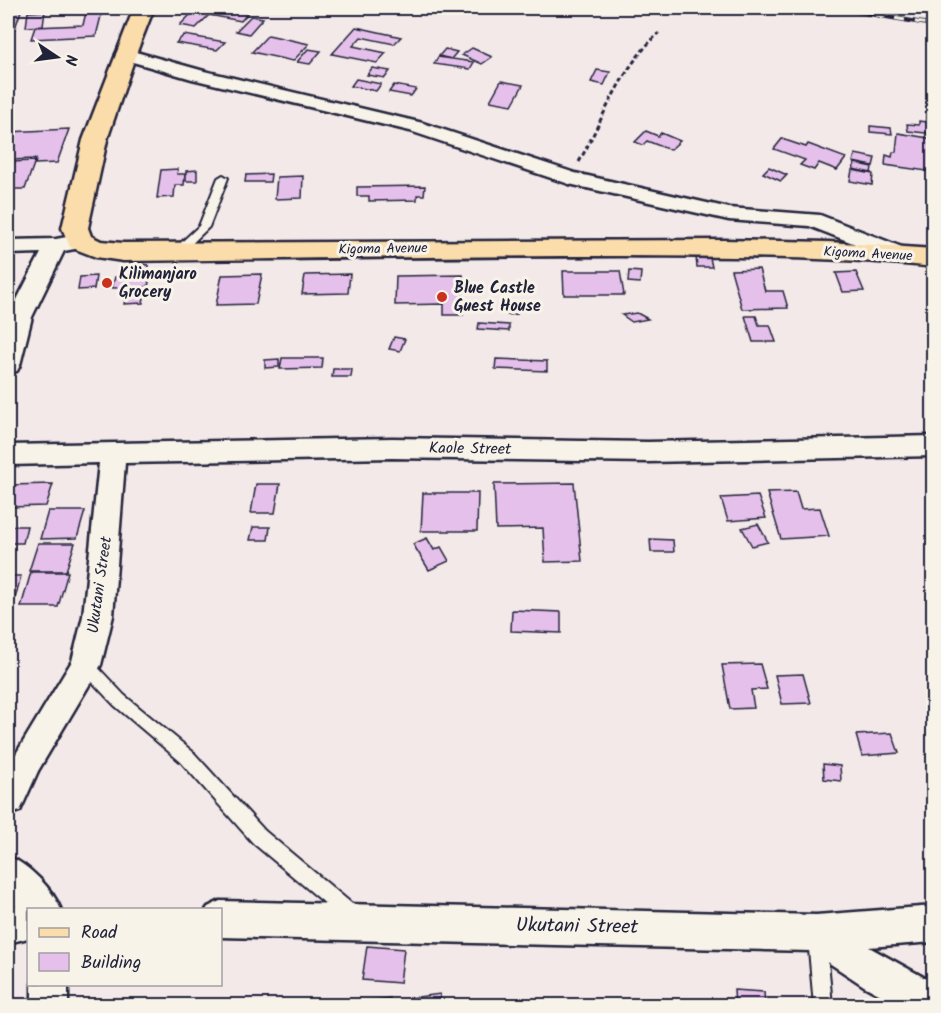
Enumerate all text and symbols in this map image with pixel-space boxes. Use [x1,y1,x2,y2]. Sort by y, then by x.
north arrow [27,27,87,87]
text: N [57,52,83,68]
street label: Kigoma Avenue [338,237,428,261]
street label: Kigoma Avenue [823,241,914,267]
place label: Kilimanjaro Grocery [119,262,197,305]
marker: Kilimanjaro Grocery [100,276,114,290]
place label: Blue Castle Guest House [454,276,541,319]
marker: Blue Castle Guest House [435,290,449,304]
street label: Kaole Street [429,436,512,462]
street label: Ukutani Street [81,534,119,635]
legend [27,908,222,986]
street label: Ukutani Street [516,910,639,944]
text: Road [81,919,118,948]
text: Building [81,949,141,978]

